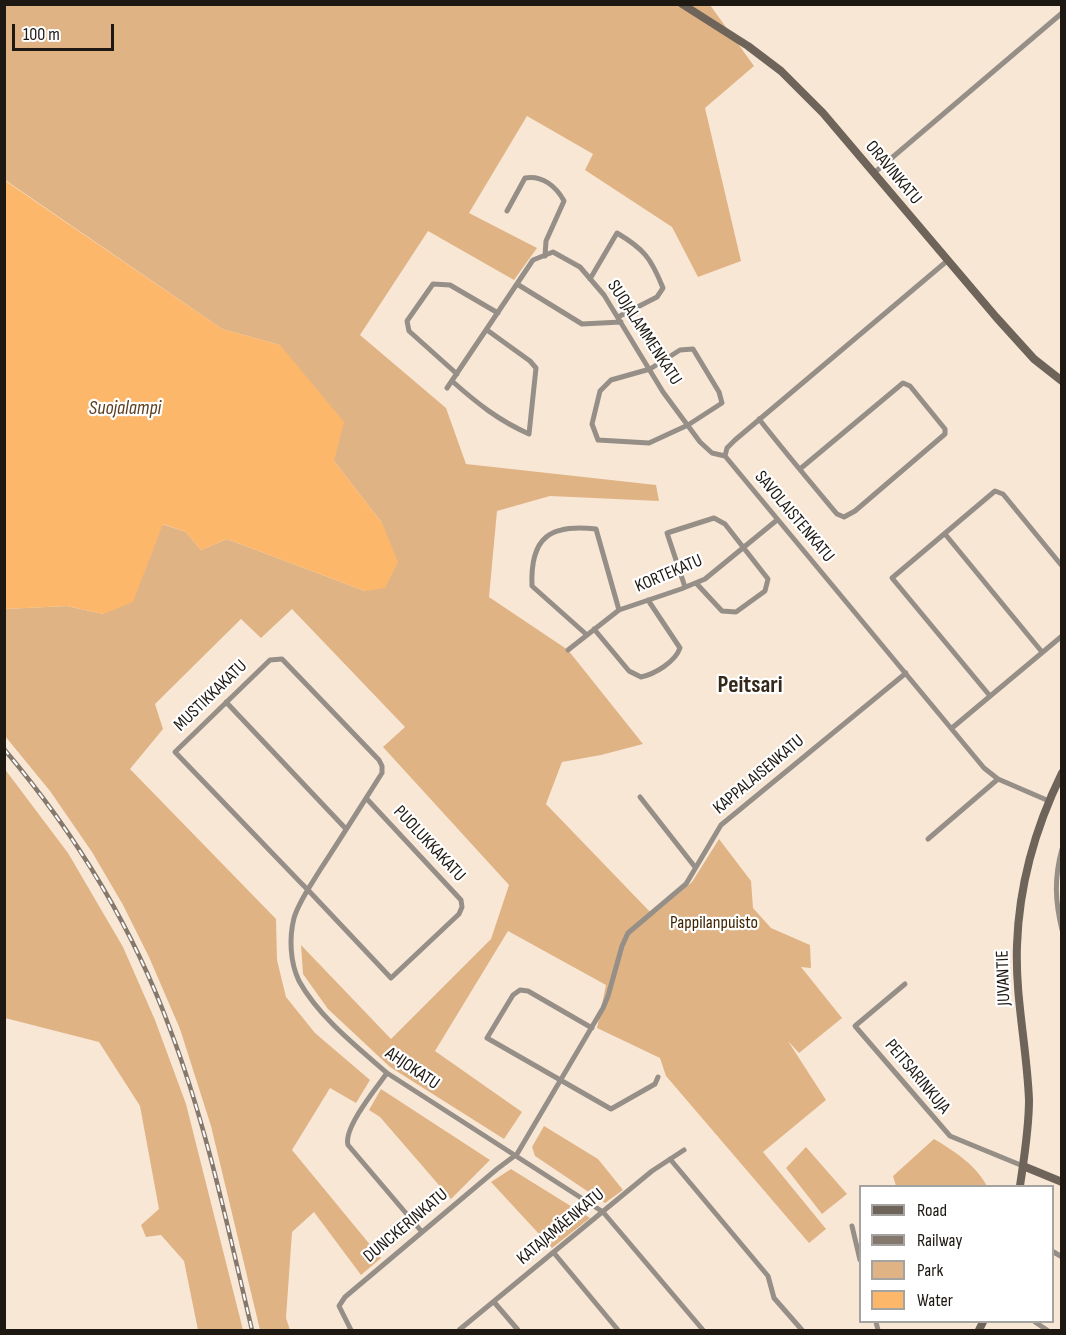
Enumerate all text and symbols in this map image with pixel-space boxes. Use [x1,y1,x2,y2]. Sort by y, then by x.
scale bar [15,12,117,50]
text: 100 m [23,24,60,45]
street label: ORAVINKATU [860,137,926,209]
street label: SUOJALAMMENKATU [602,277,686,389]
water label: Suojalampi [89,397,161,421]
street label: SAVOLAISTENKATU [749,467,839,567]
street label: KORTEKATU [632,550,706,598]
street label: MUSTIKKAKATU [170,656,252,736]
district label: Peitsari [717,672,783,700]
street label: KAPPALAISENKATU [709,731,809,819]
street label: PUOLUKKAKATU [388,802,470,886]
park label: Pappilanpuisto [670,912,758,934]
street label: JUVANTIE [992,950,1016,1006]
street label: PEITSARINKUJA [880,1035,954,1119]
street label: AHJOKATU [381,1043,443,1095]
street label: DUNCKERINKATU [359,1184,453,1268]
street label: KATAJAMÄENKATU [513,1184,609,1270]
legend [859,1185,1054,1323]
text: Road [917,1200,947,1221]
text: Railway [917,1230,962,1251]
text: Park [917,1260,943,1281]
text: Water [917,1290,953,1311]

